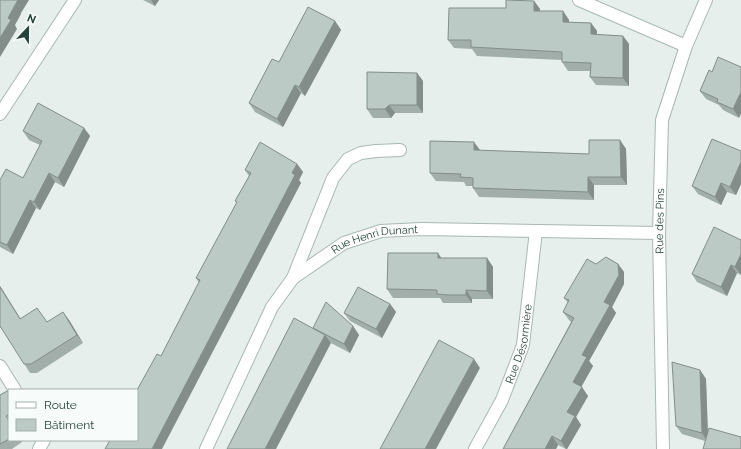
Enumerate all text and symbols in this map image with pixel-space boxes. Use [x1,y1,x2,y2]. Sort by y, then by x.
north arrow [8,8,48,48]
text: N [25,12,38,27]
street label: Rue des Pins [652,188,667,254]
street label: Rue Henri Dunant [329,223,418,256]
street label: Rue Désormière [502,303,534,386]
legend [8,389,138,441]
text: Route [44,398,77,412]
text: Bâtiment [44,418,94,432]

